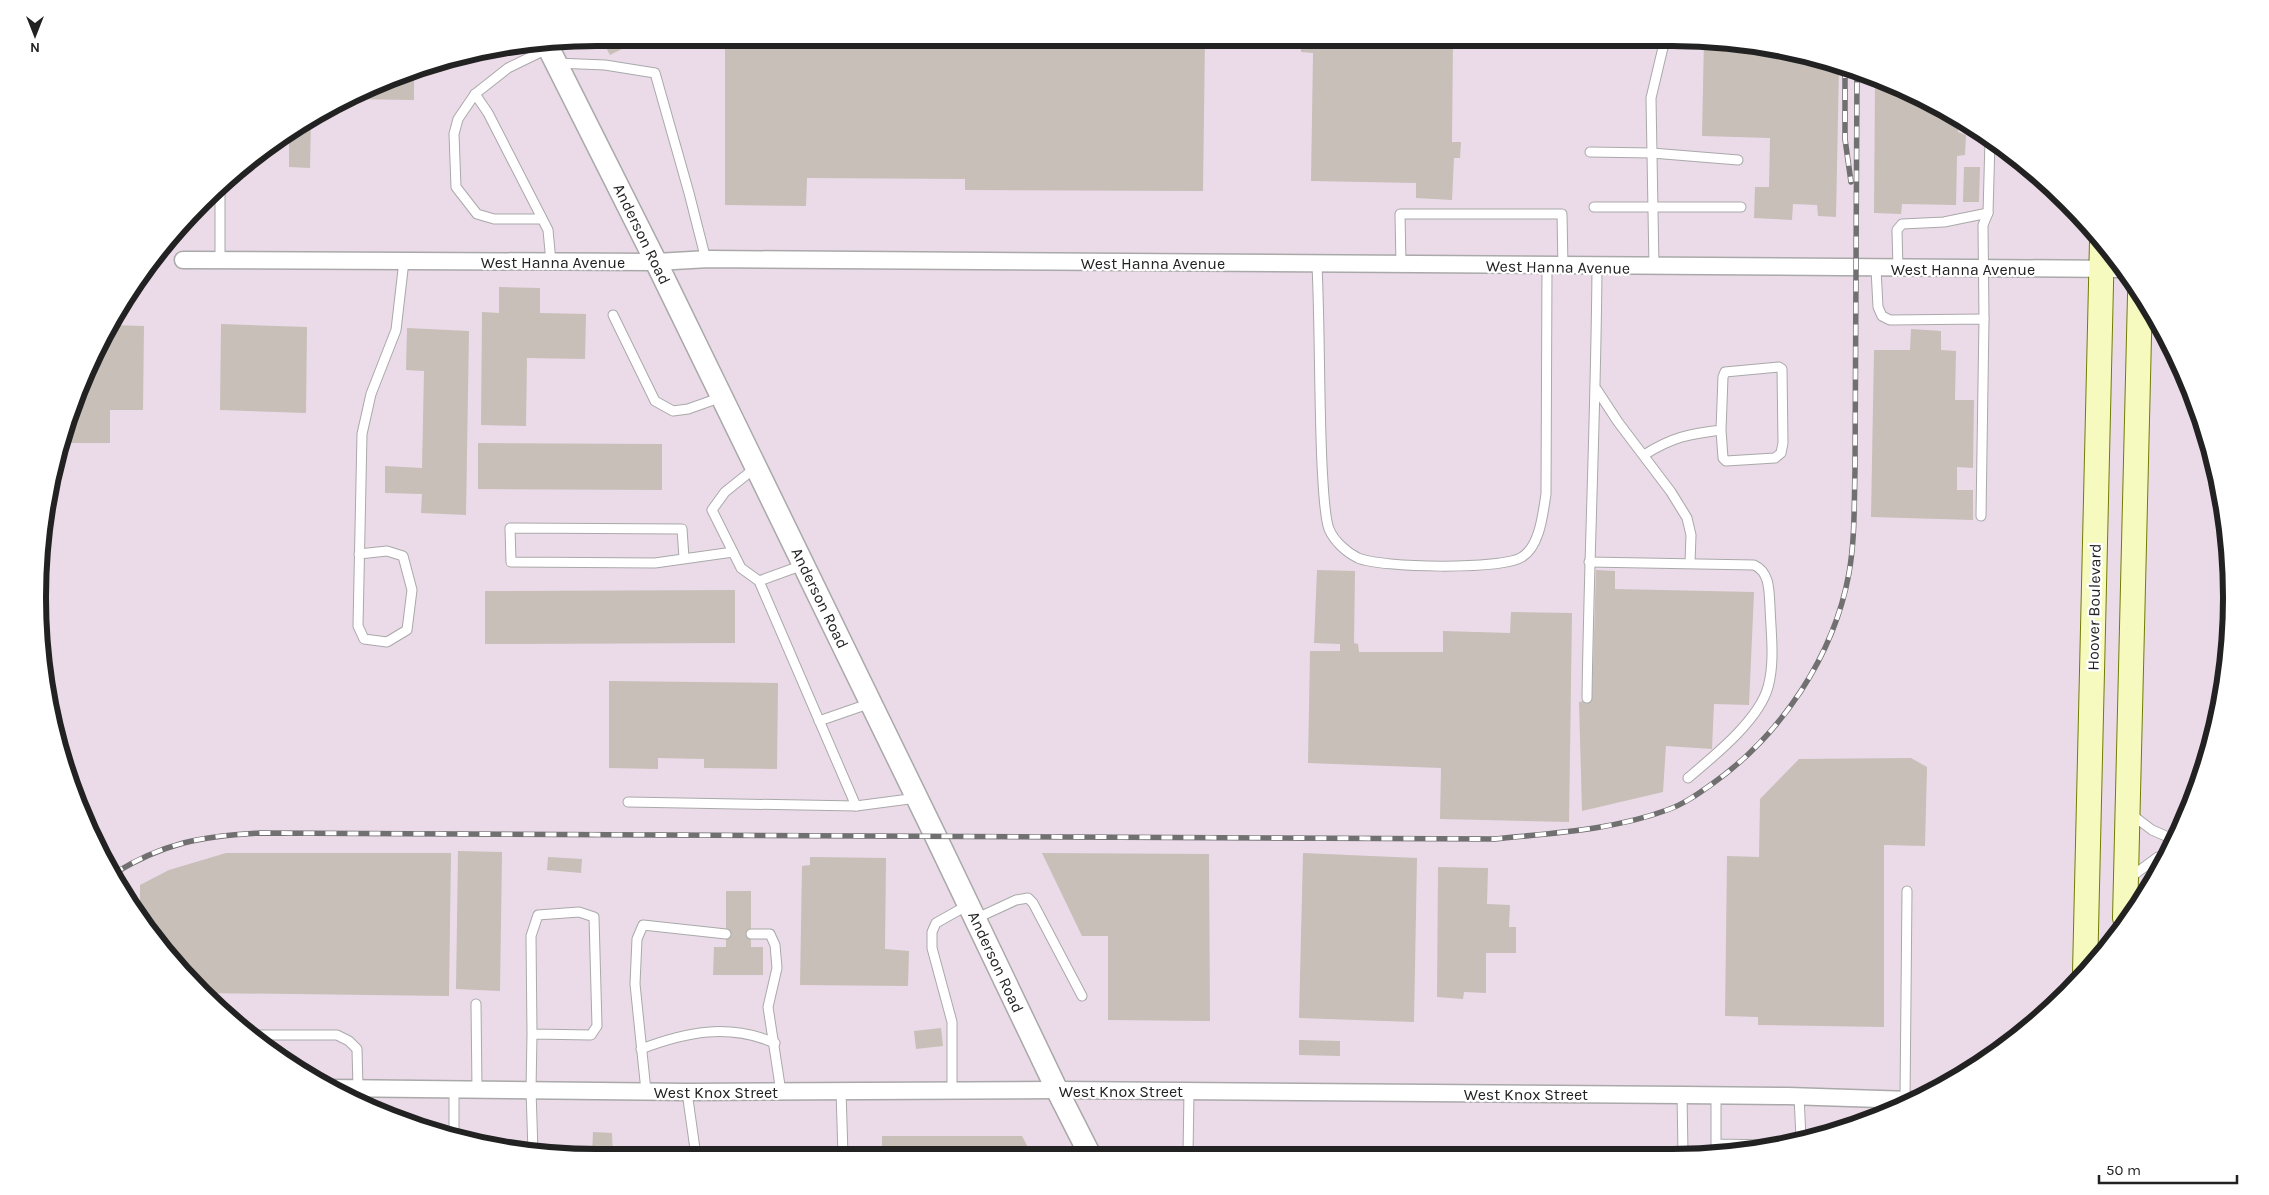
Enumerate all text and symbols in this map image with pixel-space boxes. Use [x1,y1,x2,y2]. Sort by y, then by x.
north arrow [10,10,60,60]
text: N [30,39,40,56]
street label: Anderson Road [609,181,675,287]
street label: West Hanna Avenue [481,253,625,272]
street label: West Hanna Avenue [1081,254,1225,273]
street label: West Hanna Avenue [1486,256,1630,278]
street label: West Hanna Avenue [1891,260,2035,279]
street label: Hoover Boulevard [2083,543,2105,671]
street label: Anderson Road [787,545,853,651]
street label: Anderson Road [964,908,1028,1016]
street label: West Knox Street [1059,1082,1183,1101]
street label: West Knox Street [654,1083,778,1102]
street label: West Knox Street [1464,1085,1588,1104]
scale bar [2099,1152,2236,1184]
text: 50 m [2106,1161,2141,1179]

